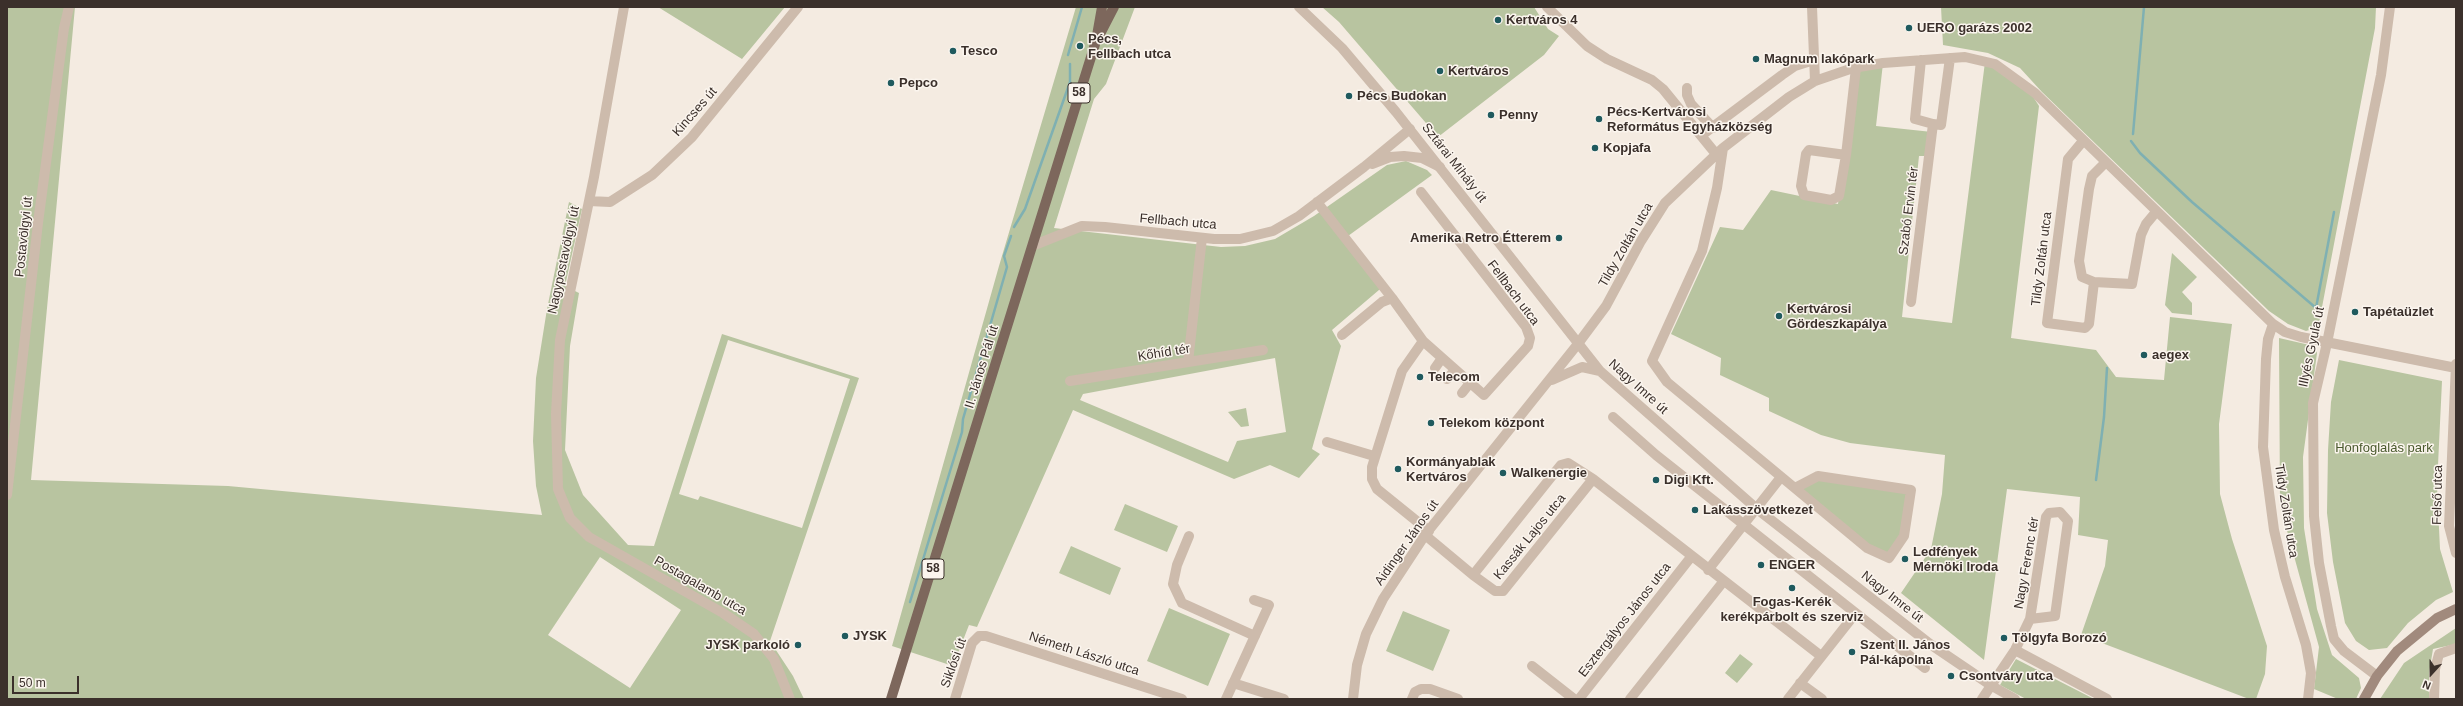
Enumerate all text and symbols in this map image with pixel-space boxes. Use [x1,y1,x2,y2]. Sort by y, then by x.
place label: Kertváros 4 [1506,12,1578,28]
marker: Kertváros 4 [1493,15,1503,25]
place label: UERO garázs 2002 [1917,20,2032,36]
marker: UERO garázs 2002 [1904,23,1914,33]
place label: Pécs, Fellbach utca [1088,31,1171,62]
marker: Pécs, Fellbach utca [1075,41,1085,51]
place label: Tesco [961,43,998,59]
marker: Tesco [948,46,958,56]
place label: Magnum lakópark [1764,51,1875,67]
marker: Magnum lakópark [1751,54,1761,64]
place label: Kertváros [1448,63,1509,79]
marker: Kertváros [1435,66,1445,76]
place label: Pepco [899,75,938,91]
marker: Pepco [886,78,896,88]
road number: 58 [1068,83,1090,103]
street label: Kincses út [669,84,721,140]
place label: Pécs Budokan [1357,88,1447,104]
marker: Pécs Budokan [1344,91,1354,101]
place label: Pécs-Kertvárosi Református Egyházközség [1607,104,1772,135]
place label: Penny [1499,107,1538,123]
marker: Penny [1486,110,1496,120]
marker: Pécs-Kertvárosi Református Egyházközség [1594,114,1604,124]
street label: Sztárai Mihály út [1418,120,1490,206]
place label: Kopjafa [1603,140,1651,156]
marker: Kopjafa [1590,143,1600,153]
street label: Szabó Ervin tér [1896,166,1922,256]
street label: Postavölgyi út [12,196,36,278]
street label: Tildy Zoltán utca [1596,200,1656,290]
street label: Nagypostavölgyi út [545,205,583,315]
street label: Fellbach utca [1139,211,1217,233]
street label: Tildy Zoltán utca [2028,211,2056,307]
place label: Amerika Retro Étterem [1410,230,1551,246]
marker: Amerika Retro Étterem [1554,233,1564,243]
street label: Fellbach utca [1484,257,1542,329]
place label: Kertvárosi Gördeszkapálya [1787,301,1887,332]
place label: Tapétaüzlet [2363,304,2434,320]
street label: Illyés Gyula út [2296,305,2328,389]
marker: Tapétaüzlet [2350,307,2360,317]
marker: Kertvárosi Gördeszkapálya [1774,311,1784,321]
street label: II. János Pál út [962,324,1002,410]
street label: Kőhíd tér [1137,341,1191,365]
place label: aegex [2152,347,2189,363]
marker: aegex [2139,350,2149,360]
street label: Nagy Imre út [1605,356,1671,418]
place label: Telecom [1428,369,1480,385]
marker: Telecom [1415,372,1425,382]
place label: Telekom központ [1439,415,1544,431]
marker: Telekom központ [1426,418,1436,428]
park label: Honfoglalás park [2335,440,2433,456]
place label: Kormányablak Kertváros [1406,454,1496,485]
street label: Tildy Zoltán utca [2271,463,2301,559]
marker: Kormányablak Kertváros [1393,464,1403,474]
place label: Walkenergie [1511,465,1587,481]
street label: Felső utca [2430,465,2446,525]
marker: Walkenergie [1498,468,1508,478]
place label: Digi Kft. [1664,472,1714,488]
marker: Digi Kft. [1651,475,1661,485]
street label: Kassák Lajos utca [1491,491,1569,583]
street label: Aidinger János út [1372,497,1442,589]
place label: Lakásszövetkezet [1703,502,1813,518]
marker: Lakásszövetkezet [1690,505,1700,515]
street label: Nagy Ferenc tér [2011,516,2043,610]
place label: Ledfények Mérnöki Iroda [1913,544,1998,575]
street label: Postagalamb utca [651,553,749,619]
marker: Ledfények Mérnöki Iroda [1900,554,1910,564]
place label: ENGER [1769,557,1815,573]
road number: 58 [922,559,944,579]
street label: Esztergályos János utca [1575,560,1675,680]
marker: ENGER [1756,560,1766,570]
street label: Nagy Imre út [1858,568,1926,626]
marker: Fogas-Kerék kerékpárbolt és szerviz [1787,583,1797,593]
place label: Fogas-Kerék kerékpárbolt és szerviz [1720,594,1864,625]
place label: JYSK [853,628,887,644]
street label: Németh László utca [1027,629,1141,679]
place label: Tölgyfa Borozó [2012,630,2107,646]
marker: JYSK [840,631,850,641]
marker: Tölgyfa Borozó [1999,633,2009,643]
street label: Siklósi út [938,636,970,690]
place label: JYSK parkoló [705,637,790,653]
place label: Szent II. János Pál-kápolna [1860,637,1950,668]
marker: JYSK parkoló [793,640,803,650]
marker: Szent II. János Pál-kápolna [1847,647,1857,657]
north arrow [2411,654,2451,694]
scale bar [14,668,81,694]
place label: Csontváry utca [1959,668,2053,684]
marker: Csontváry utca [1946,671,1956,681]
text: 50 m [19,676,46,690]
text: N [2421,678,2433,692]

